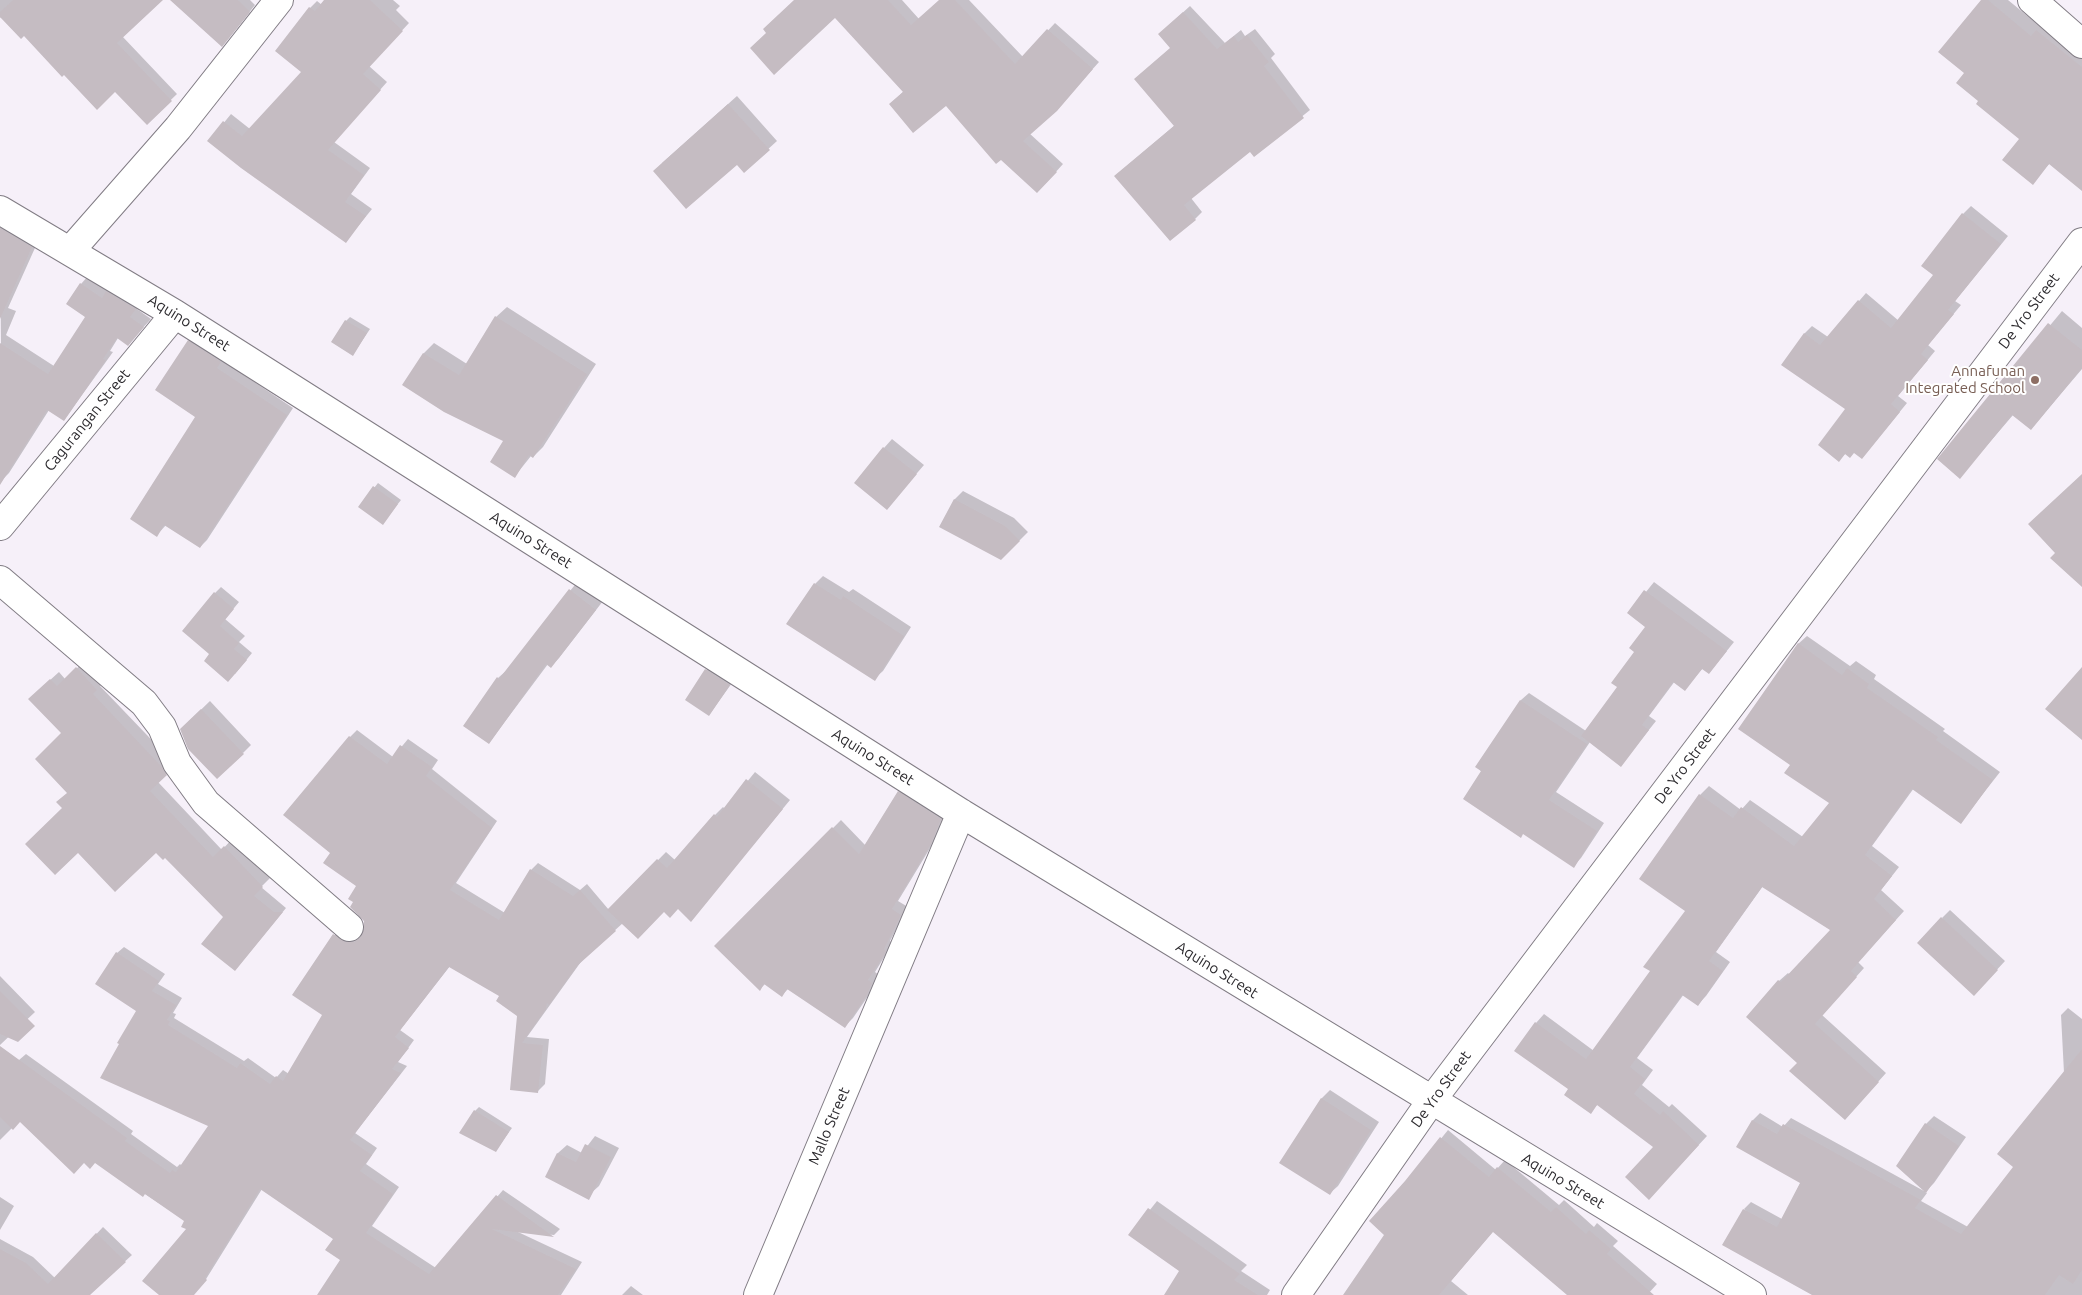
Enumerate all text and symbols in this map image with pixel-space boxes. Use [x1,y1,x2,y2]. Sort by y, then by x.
street label: De Yro Street [1995,270,2063,352]
street label: Aquino Street [145,291,233,355]
place label: Annafunan Integrated School [1905,362,2025,397]
street label: Cagurangan Street [40,365,134,475]
marker: Annafunan Integrated School [2029,374,2041,386]
street label: Aquino Street [487,508,575,572]
street label: Aquino Street [829,725,917,789]
street label: De Yro Street [1651,725,1719,807]
street label: Aquino Street [1173,938,1261,1002]
street label: De Yro Street [1407,1047,1475,1131]
street label: Mallo Street [805,1084,853,1168]
street label: Aquino Street [1518,1149,1608,1213]

